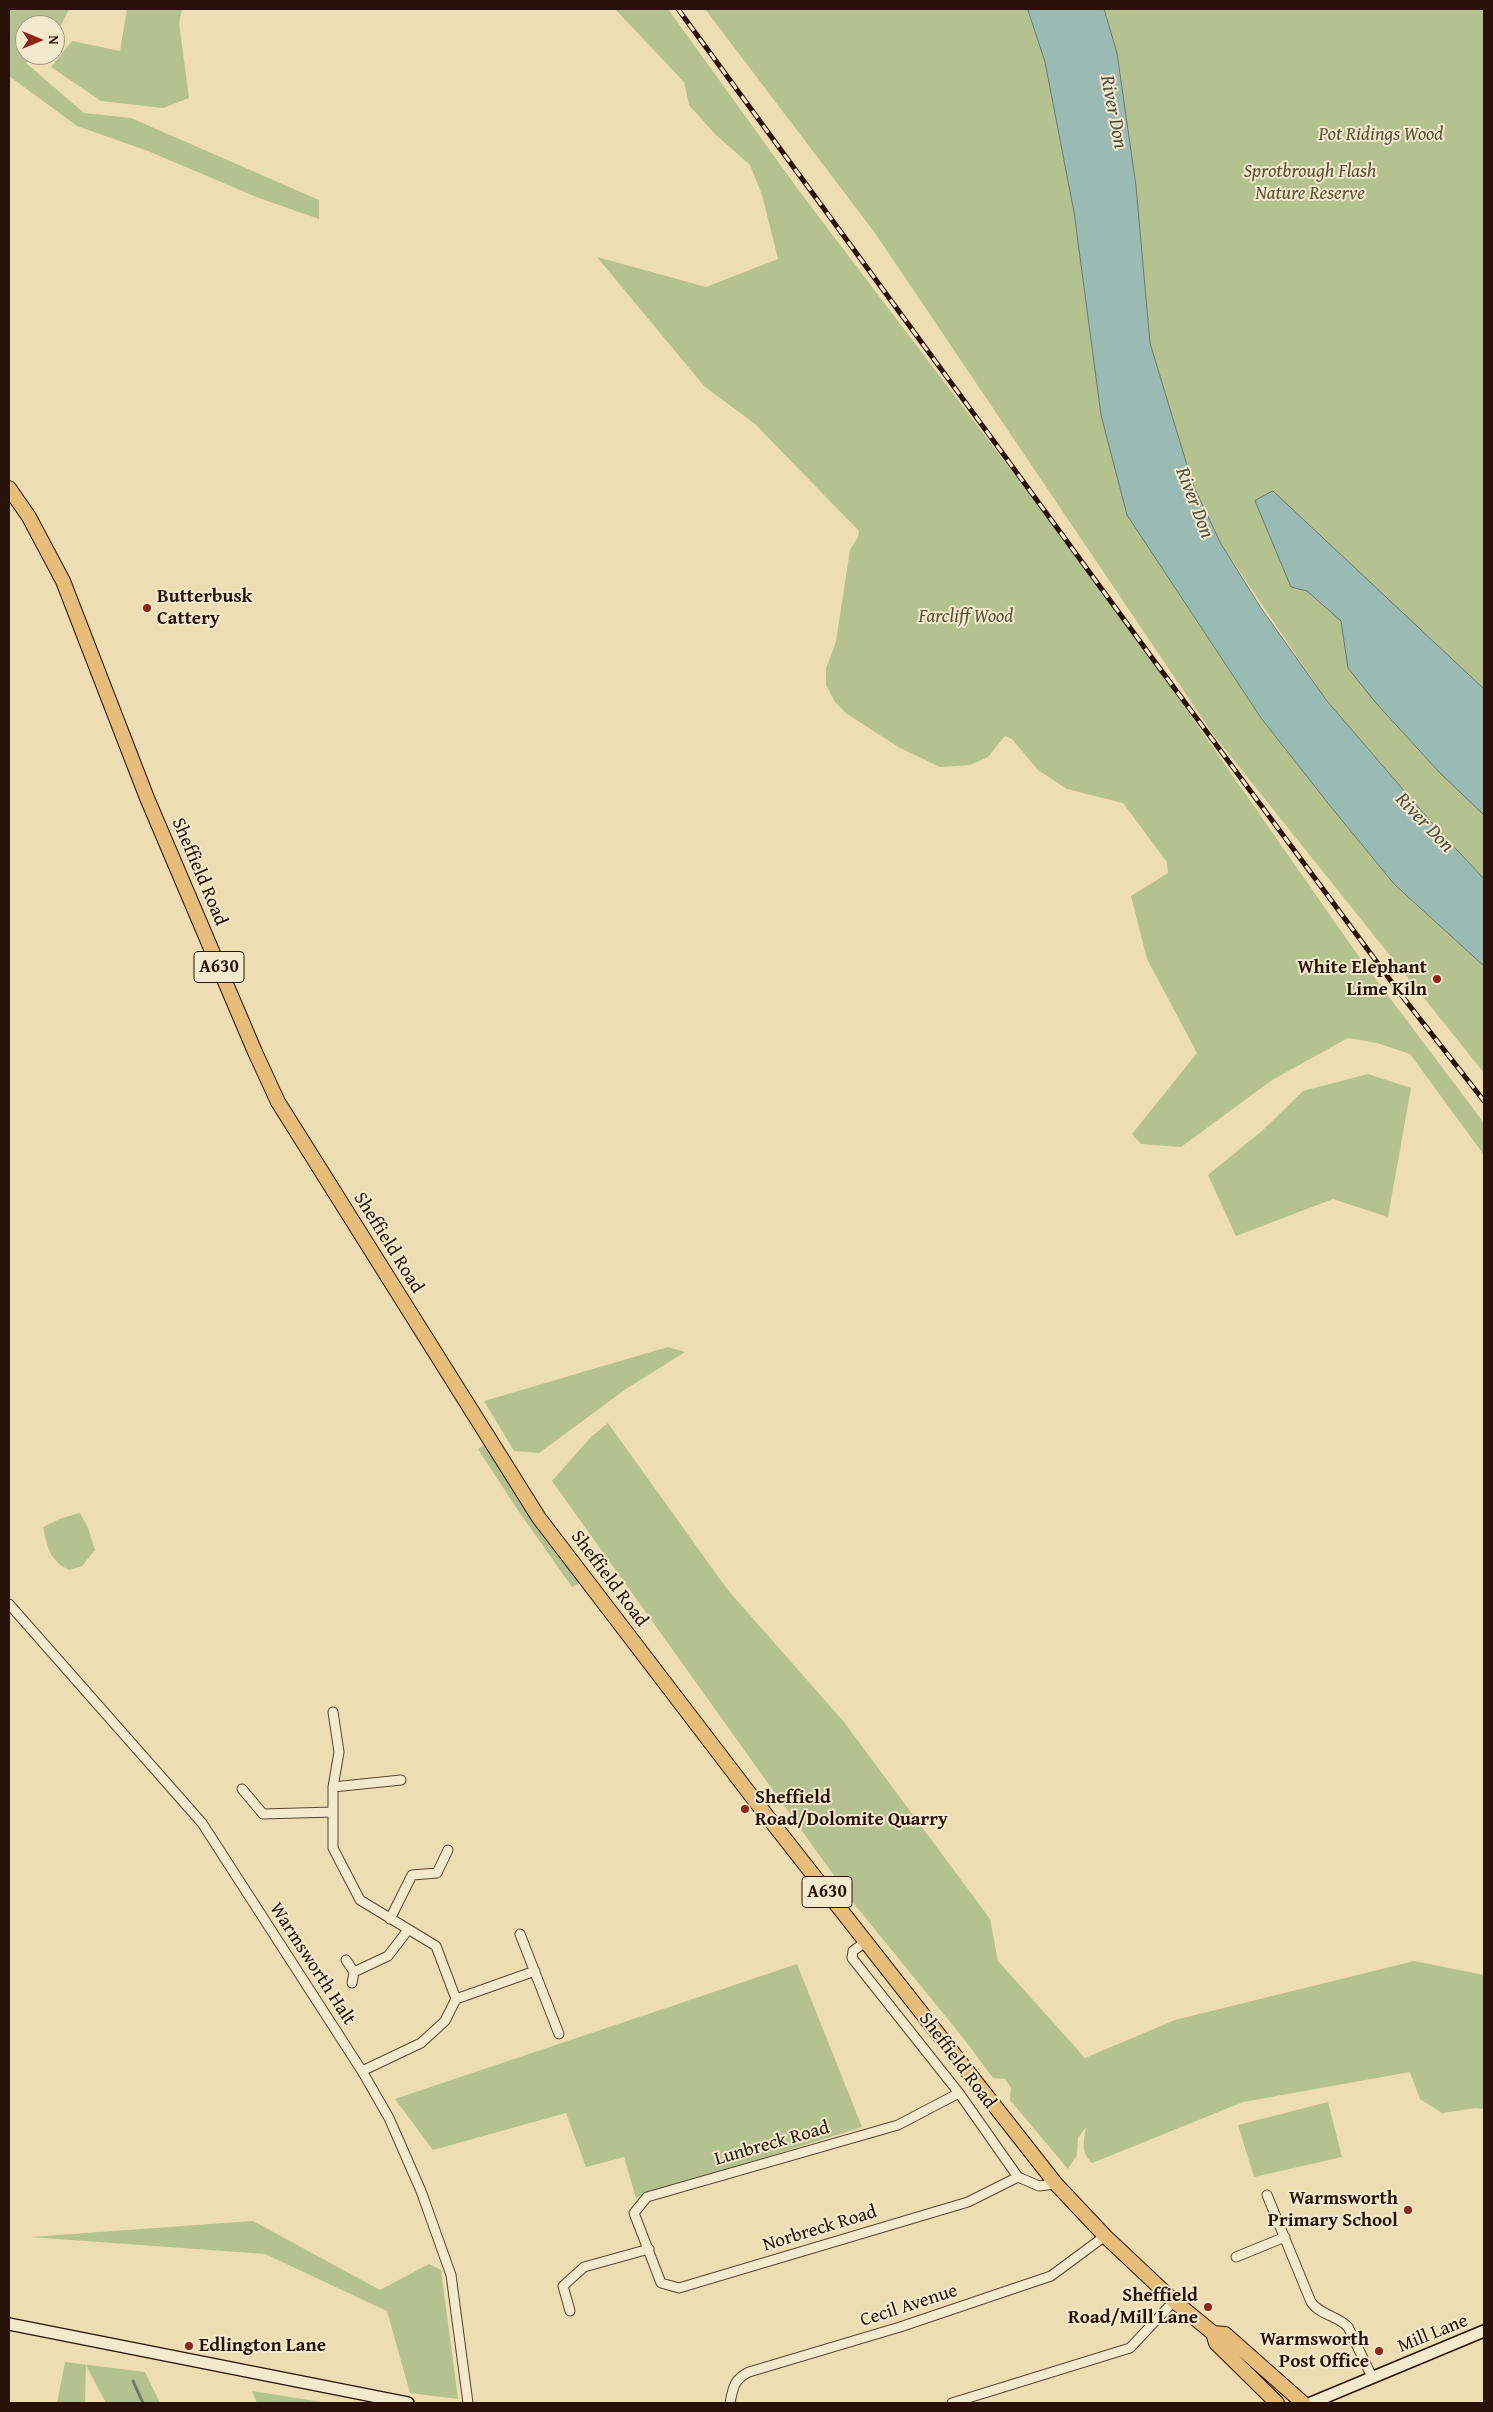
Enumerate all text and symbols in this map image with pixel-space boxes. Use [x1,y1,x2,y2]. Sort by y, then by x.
north arrow [15,15,65,65]
text: N [44,35,64,45]
water label: River Don [1094,73,1132,151]
park label: Pot Ridings Wood [1319,124,1443,146]
park label: Sprotbrough Flash Nature Reserve [1244,161,1376,205]
water label: River Don [1169,464,1219,542]
place label: Butterbusk Cattery [157,586,252,630]
marker: Butterbusk Cattery [141,602,153,614]
park label: Farcliff Wood [919,606,1013,628]
water label: River Don [1390,788,1458,858]
street label: Sheffield Road [166,815,232,929]
road number: A630 [194,952,244,982]
place label: White Elephant Lime Kiln [1297,957,1427,1001]
marker: White Elephant Lime Kiln [1431,973,1443,985]
street label: Sheffield Road [348,1188,428,1298]
street label: Sheffield Road [565,1526,653,1632]
place label: Sheffield Road/Dolomite Quarry [755,1787,948,1831]
marker: Sheffield Road/Dolomite Quarry [739,1803,751,1815]
road number: A630 [802,1876,852,1908]
street label: Warmsworth Halt [264,1899,360,2029]
street label: Sheffield Road [913,2008,1001,2114]
street label: Lunbreck Road [712,2117,832,2171]
place label: Warmsworth Primary School [1268,2188,1398,2232]
street label: Norbreck Road [760,2201,880,2257]
marker: Warmsworth Primary School [1402,2204,1414,2216]
street label: Cecil Avenue [857,2280,961,2332]
place label: Sheffield Road/Mill Lane [1068,2285,1198,2329]
marker: Sheffield Road/Mill Lane [1202,2301,1214,2313]
street label: Mill Lane [1395,2310,1471,2358]
place label: Warmsworth Post Office [1260,2329,1369,2373]
place label: Edlington Lane [199,2335,326,2357]
marker: Edlington Lane [183,2340,195,2352]
marker: Warmsworth Post Office [1373,2345,1385,2357]

